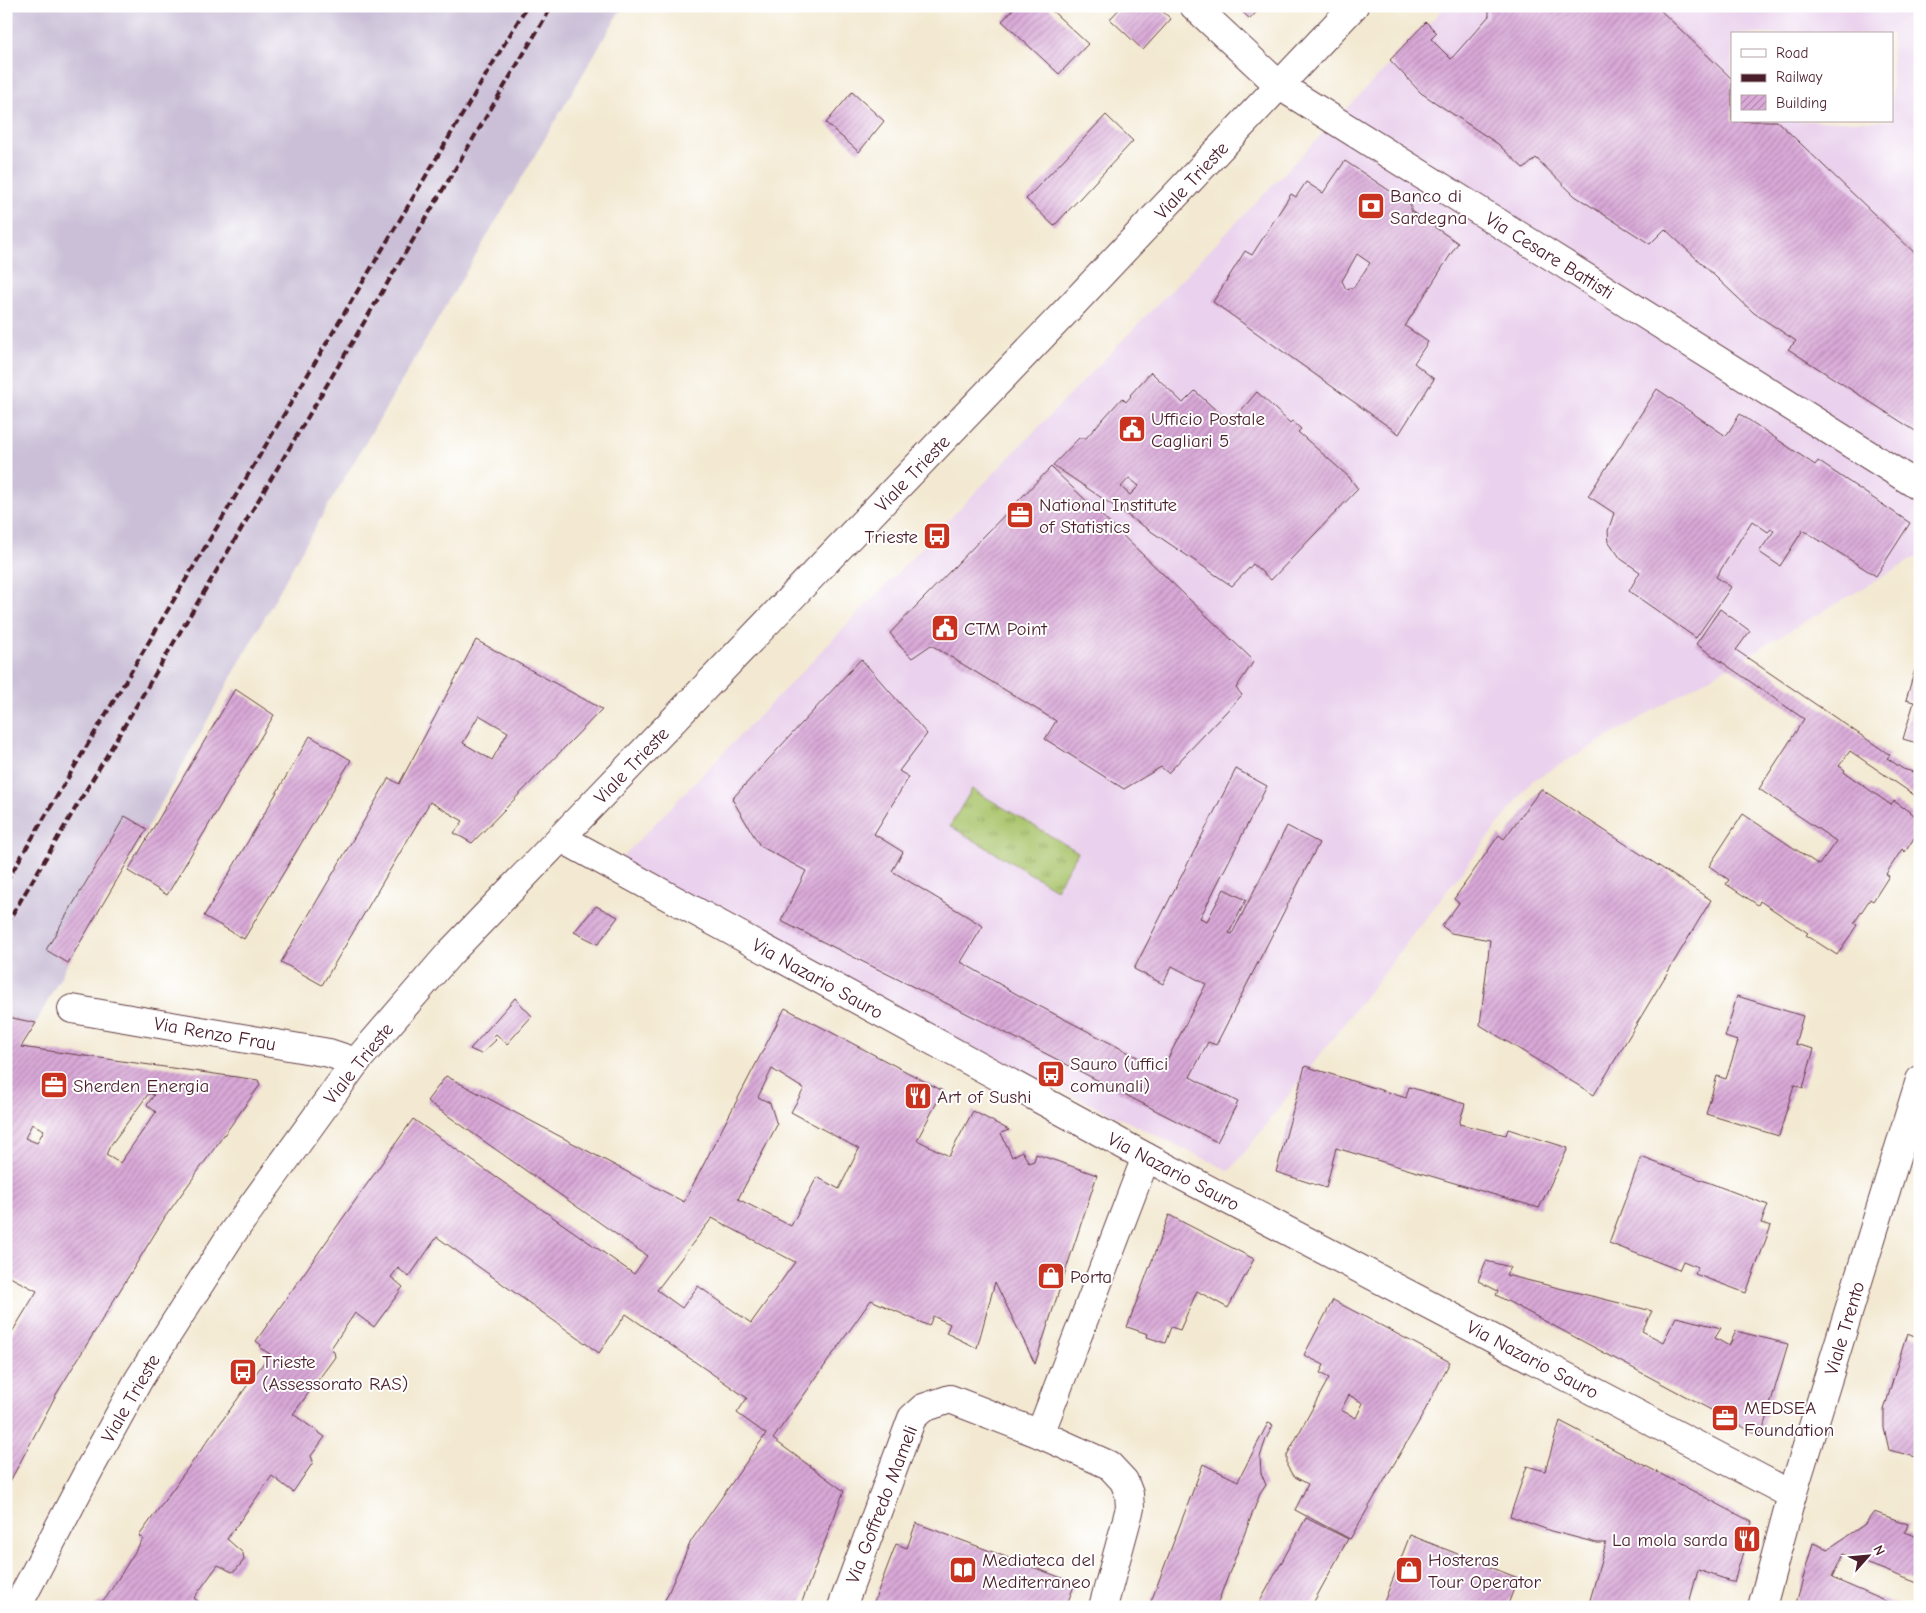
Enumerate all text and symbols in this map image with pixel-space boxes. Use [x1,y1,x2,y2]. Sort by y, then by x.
legend [1731,32,1894,122]
text: Road [1776,44,1808,62]
text: Railway [1776,68,1823,86]
text: Building [1776,94,1827,112]
street label: Viale Trieste [1150,137,1233,224]
place label: Banco di Sardegna [1390,185,1467,229]
bank icon: Banco di Sardegna [1356,191,1386,221]
street label: Via Cesare Battisti [1481,208,1618,304]
place label: Ufficio Postale Cagliari 5 [1151,408,1265,452]
public building icon: Ufficio Postale Cagliari 5 [1117,414,1147,444]
street label: Viale Trieste [871,431,955,517]
place label: National Institute of Statistics [1039,494,1177,538]
office icon: National Institute of Statistics [1005,500,1035,530]
bus stop icon: Trieste [922,521,952,551]
place label: Trieste [864,526,918,548]
public building icon: CTM Point [930,613,960,643]
place label: CTM Point [964,618,1047,640]
street label: Viale Trieste [590,723,674,809]
street label: Via Nazario Sauro [748,934,887,1024]
street label: Via Renzo Frau [152,1012,278,1056]
street label: Viale Trieste [319,1019,398,1109]
place label: Sauro (uffici comunali) [1070,1053,1168,1097]
bus stop icon: Sauro (uffici comunali) [1036,1059,1066,1089]
office icon: Sherden Energia [39,1070,69,1100]
place label: Sherden Energia [73,1075,209,1097]
restaurant icon: Art of Sushi [903,1081,933,1111]
place label: Art of Sushi [937,1086,1032,1108]
street label: Via Nazario Sauro [1104,1128,1243,1216]
shop icon: Porta [1036,1261,1066,1291]
place label: Porta [1070,1266,1112,1288]
street label: Viale Trento [1820,1279,1870,1378]
street label: Via Nazario Sauro [1463,1316,1602,1404]
street label: Viale Trieste [97,1351,165,1446]
place label: Trieste (Assessorato RAS) [262,1351,408,1395]
bus stop icon: Trieste (Assessorato RAS) [228,1357,258,1387]
place label: MEDSEA Foundation [1744,1397,1834,1441]
office icon: MEDSEA Foundation [1710,1403,1740,1433]
street label: Via Goffredo Mameli [842,1422,922,1586]
restaurant icon: La mola sarda [1732,1524,1762,1554]
place label: La mola sarda [1612,1529,1728,1551]
north arrow [1844,1530,1894,1580]
text: N [1869,1542,1889,1558]
place label: Mediateca del Mediterraneo [982,1549,1095,1593]
place label: Hosteras Tour Operator [1428,1549,1542,1593]
library icon: Mediateca del Mediterraneo [948,1555,978,1585]
shop icon: Hosteras Tour Operator [1394,1555,1424,1585]

